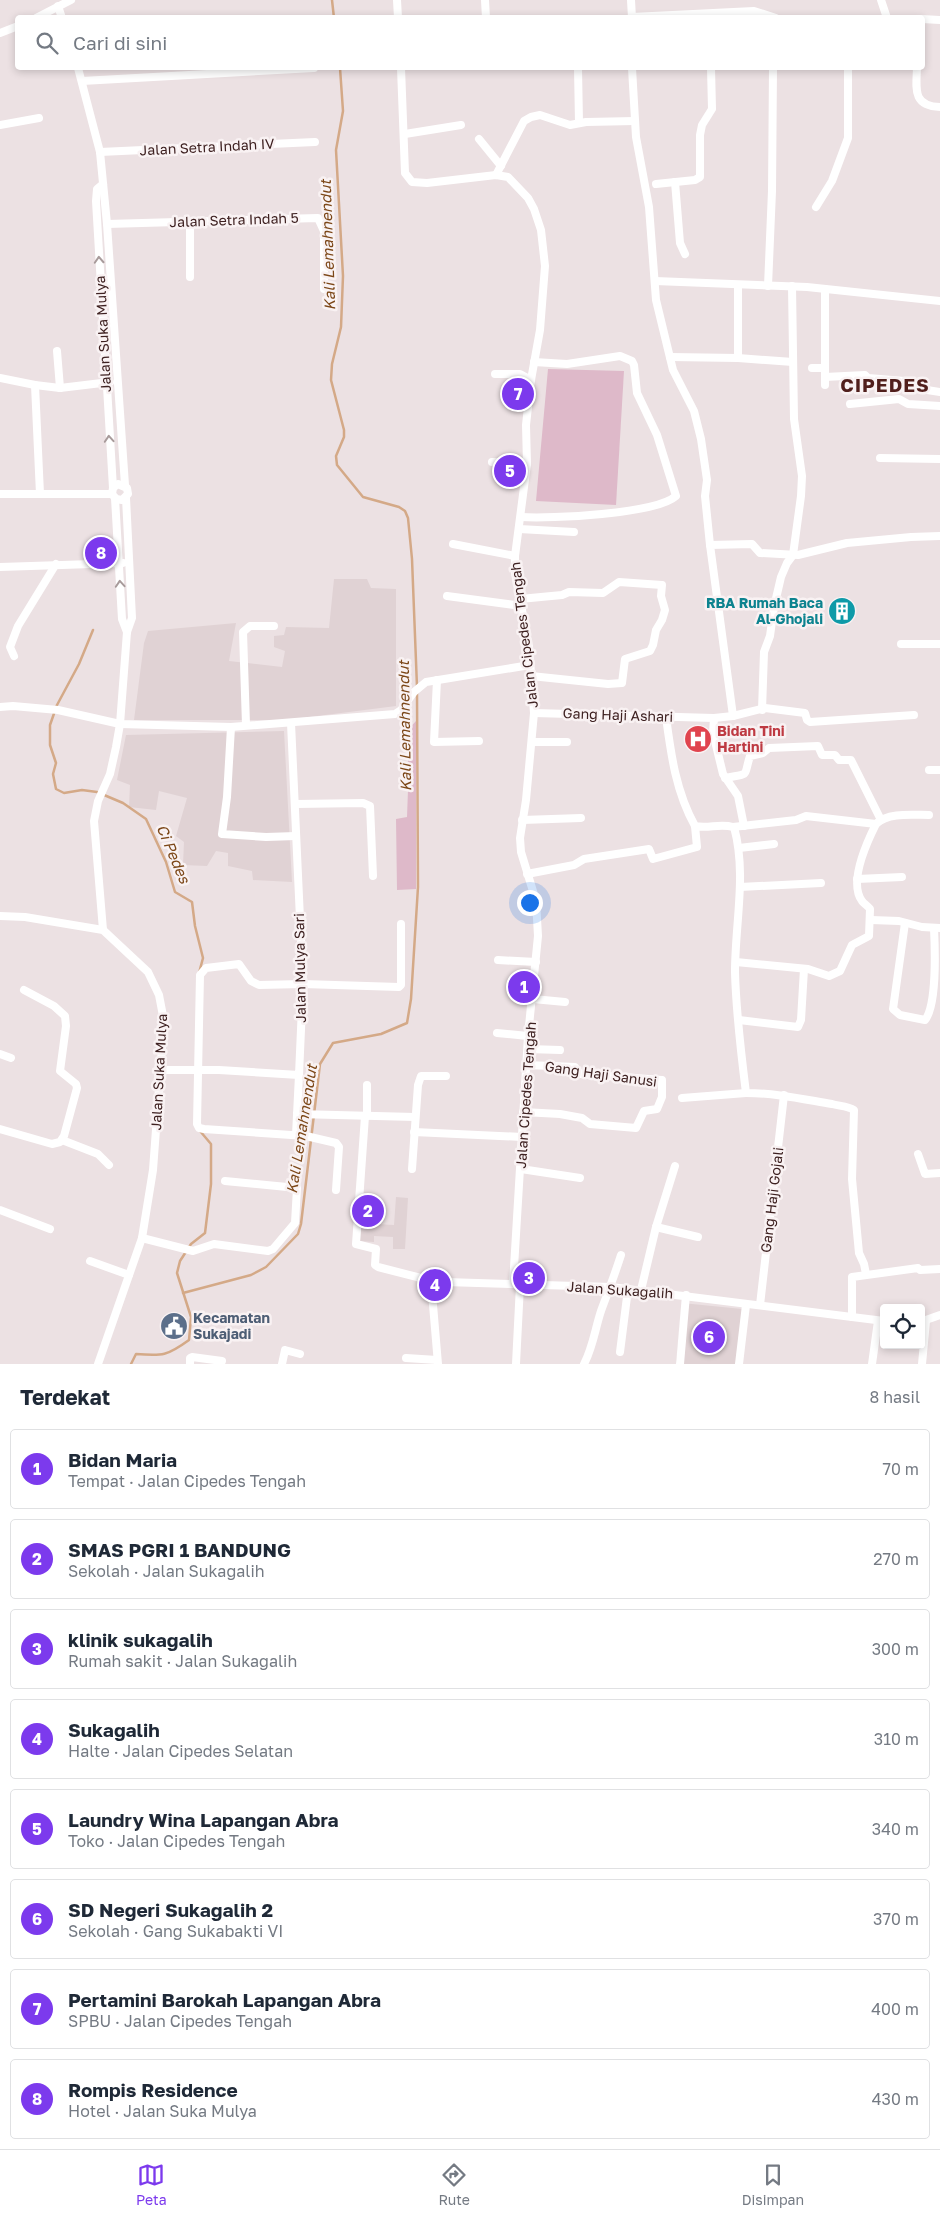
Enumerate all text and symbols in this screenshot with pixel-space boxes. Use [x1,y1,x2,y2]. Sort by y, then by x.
search box [15,15,925,70]
icon: search [33,29,61,57]
text: Cari di sini [73,31,167,54]
street label: Jalan Setra Indah IV [139,134,275,159]
water label: Kali Lemahnendut [316,177,338,311]
street label: Jalan Setra Indah 5 [169,209,299,230]
one-way arrow [93,256,104,264]
street label: Jalan Suka Mulya [91,275,114,393]
district label: CIPEDES [840,373,930,396]
pin: 7 [502,375,534,413]
one-way arrow [104,435,115,443]
pin: 5 [494,452,526,490]
pin: 8 [85,534,117,572]
street label: Jalan Cipedes Tengah [506,561,541,709]
one-way arrow [115,580,126,588]
place label: RBA Rumah Baca Al-Ghojali [706,594,823,627]
building icon: RBA Rumah Baca Al-Ghojali [827,596,857,626]
water label: Kali Lemahnendut [394,658,414,792]
street label: Gang Haji Ashari [562,704,674,725]
place label: Bidan Tini Hartini [717,722,785,755]
hospital icon: Bidan Tini Hartini [683,724,713,754]
water label: Ci Pedes [153,821,195,887]
your location [517,890,543,916]
street label: Jalan Mulya Sari [290,913,309,1023]
pin: 1 [508,968,540,1006]
street label: Jalan Suka Mulya [147,1013,170,1131]
street label: Jalan Cipedes Tengah [512,1021,539,1169]
street label: Gang Haji Sanusi [544,1057,658,1090]
water label: Kali Lemahnendut [282,1061,320,1195]
street label: Gang Haji Gojali [757,1146,786,1254]
pin: 2 [352,1192,384,1230]
pin: 3 [513,1259,545,1297]
pin: 4 [419,1266,451,1304]
street label: Jalan Sukagalih [566,1277,674,1302]
map controls [880,1304,925,1349]
button: locate [880,1304,925,1349]
place label: Kecamatan Sukajadi [193,1309,270,1342]
public building icon: Kecamatan Sukajadi [159,1311,189,1341]
pin: 6 [693,1318,725,1356]
text: Terdekat [20,1384,110,1410]
text: 8 hasil [869,1387,920,1407]
text: Bidan Maria [68,1448,177,1471]
text: 1 [33,1459,41,1479]
text: 70 m [882,1459,919,1479]
text: Tempat · Jalan Cipedes Tengah [68,1471,306,1491]
text: SMAS PGRI 1 BANDUNG [68,1538,291,1561]
text: 2 [32,1549,42,1569]
text: 270 m [873,1549,919,1569]
text: Sekolah · Jalan Sukagalih [68,1561,265,1581]
text: klinik sukagalih [68,1628,213,1651]
text: 3 [32,1639,42,1659]
text: 300 m [872,1639,919,1659]
text: Rumah sakit · Jalan Sukagalih [68,1651,297,1671]
text: Sukagalih [68,1718,160,1741]
text: 4 [32,1729,42,1749]
text: 310 m [874,1729,919,1749]
text: Halte · Jalan Cipedes Selatan [68,1741,293,1761]
text: Laundry Wina Lapangan Abra [68,1808,339,1831]
text: 5 [32,1819,42,1839]
text: 340 m [872,1819,919,1839]
text: Toko · Jalan Cipedes Tengah [68,1831,285,1851]
text: SD Negeri Sukagalih 2 [68,1898,273,1921]
text: 6 [32,1909,42,1929]
text: 370 m [873,1909,919,1929]
text: Sekolah · Gang Sukabakti VI [68,1921,283,1941]
text: Pertamini Barokah Lapangan Abra [68,1988,381,2011]
text: 7 [33,1999,41,2019]
text: 400 m [871,1999,919,2019]
text: SPBU · Jalan Cipedes Tengah [68,2011,292,2031]
text: Rompis Residence [68,2078,238,2101]
text: 8 [32,2089,42,2109]
text: 430 m [872,2089,919,2109]
text: Hotel · Jalan Suka Mulya [68,2101,257,2121]
tab: Peta [136,2161,167,2208]
tab: Rute [438,2161,470,2208]
tab: Disimpan [742,2161,804,2208]

